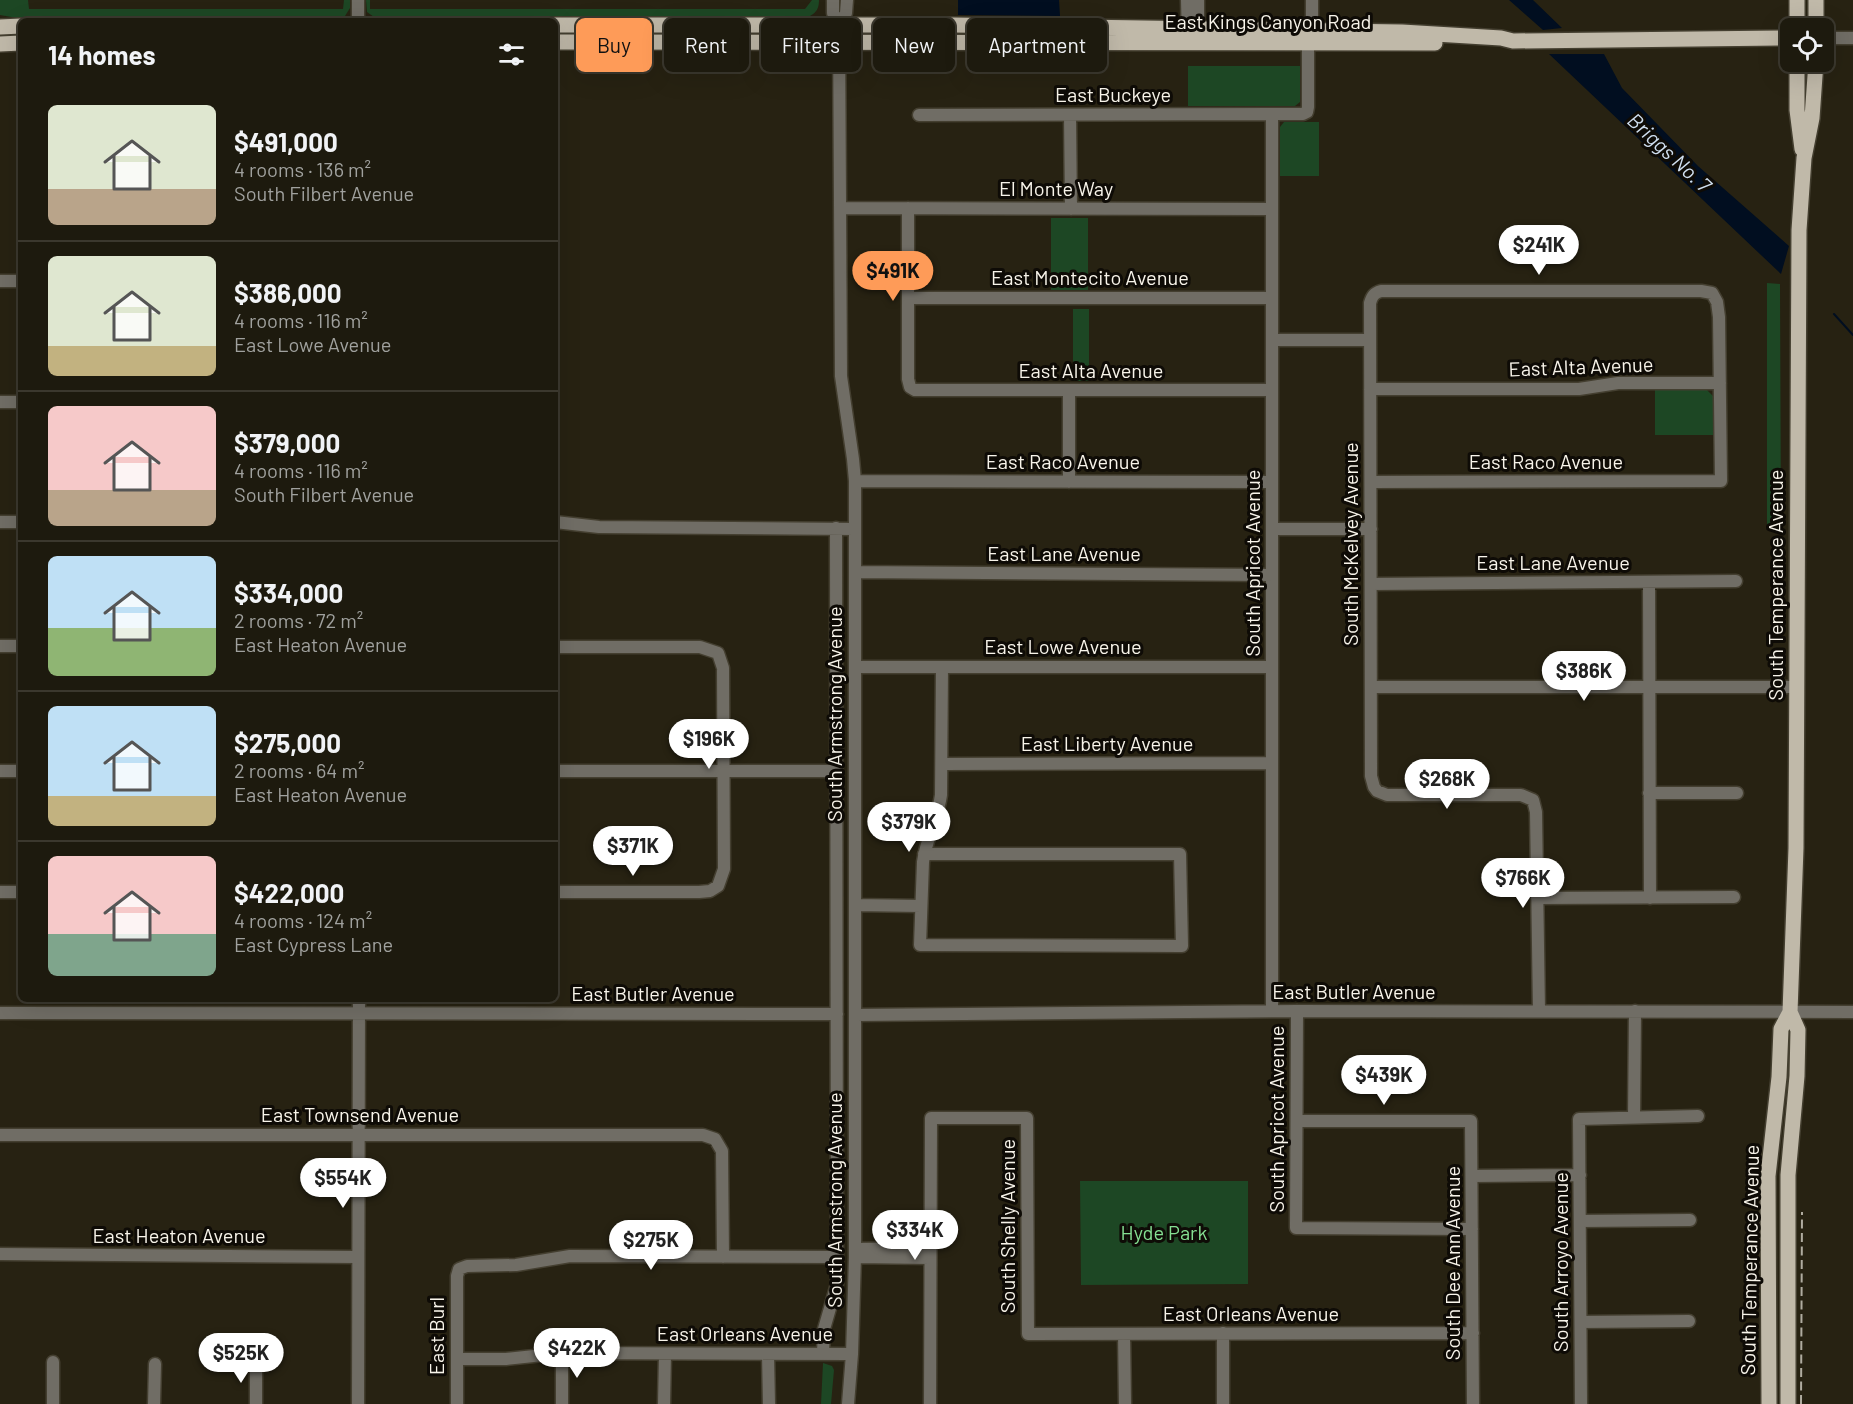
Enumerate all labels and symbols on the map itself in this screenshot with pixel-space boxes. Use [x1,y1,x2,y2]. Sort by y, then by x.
street label: East Kings Canyon Road [1164,9,1372,33]
street label: East Buckeye [1055,82,1171,106]
water label: Briggs No. 7 [1623,107,1718,198]
street label: El Monte Way [999,176,1113,200]
pin: $241K [1497,225,1581,276]
pin: $491K [851,251,935,302]
street label: East Montecito Avenue [991,265,1189,289]
street label: East Alta Avenue [1508,351,1654,381]
street label: East Alta Avenue [1019,358,1164,382]
street label: South McKelvey Avenue [1338,442,1362,646]
street label: East Raco Avenue [986,449,1140,473]
street label: East Raco Avenue [1469,449,1623,473]
street label: South Apricot Avenue [1240,470,1264,656]
street label: South Temperance Avenue [1763,470,1787,700]
street label: East Lane Avenue [987,541,1141,565]
street label: East Lane Avenue [1476,550,1630,574]
street label: South Armstrong Avenue [822,606,846,822]
street label: East Lowe Avenue [984,634,1142,658]
pin: $386K [1542,651,1626,702]
pin: $196K [667,719,751,770]
street label: East Liberty Avenue [1021,731,1193,755]
pin: $268K [1405,759,1489,810]
pin: $379K [867,802,951,853]
pin: $371K [591,826,675,877]
pin: $766K [1481,858,1565,909]
street label: East Butler Avenue [1272,979,1436,1003]
street label: East Butler Avenue [571,981,735,1005]
street label: South Apricot Avenue [1264,1026,1288,1212]
pin: $439K [1342,1055,1426,1106]
street label: South Armstrong Avenue [822,1092,846,1308]
street label: East Townsend Avenue [261,1102,459,1126]
street label: South Shelly Avenue [995,1139,1019,1313]
street label: South Temperance Avenue [1735,1144,1763,1376]
pin: $554K [301,1158,385,1209]
street label: South Dee Ann Avenue [1440,1166,1464,1360]
street label: South Arroyo Avenue [1548,1172,1572,1352]
pin: $334K [873,1210,957,1261]
pin: $275K [609,1220,693,1271]
park label: Hyde Park [1121,1220,1207,1244]
street label: East Heaton Avenue [92,1223,266,1247]
street label: East Burl [424,1297,448,1375]
street label: East Orleans Avenue [1163,1301,1339,1325]
street label: East Orleans Avenue [657,1321,833,1345]
pin: $422K [535,1328,619,1379]
pin: $525K [199,1333,283,1384]

